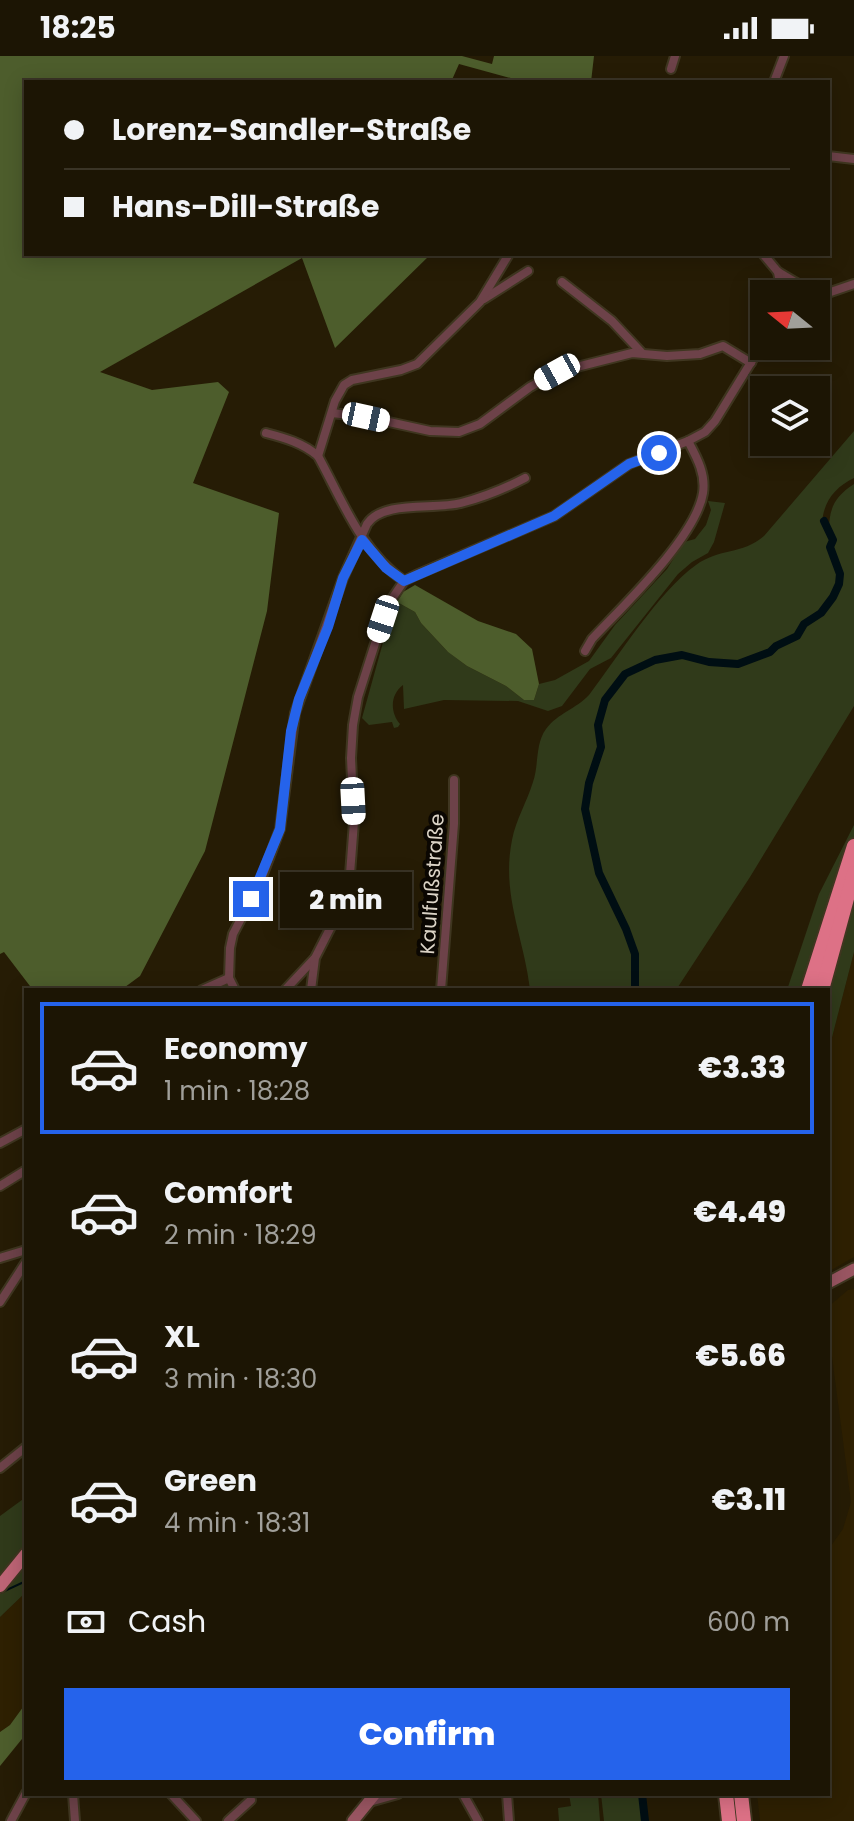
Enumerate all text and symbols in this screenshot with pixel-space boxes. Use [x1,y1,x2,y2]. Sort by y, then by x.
text: 18:25 [40,6,116,49]
text: Lorenz-Sandler-Straße [112,108,471,151]
text: Hans-Dill-Straße [112,185,380,228]
north arrow [750,280,830,360]
map controls [750,280,830,456]
car [530,350,584,394]
button: layers [750,376,830,456]
car [340,400,392,434]
route start [641,435,677,471]
car [364,592,402,646]
car [340,776,366,826]
street label: Kaulfußstraße [413,813,451,955]
callout: 2 min [279,871,411,927]
route end [233,881,269,917]
text: 2 min [309,882,383,918]
text: Economy [164,1027,308,1070]
icon: car [68,1032,140,1104]
text: €3.33 [698,1046,786,1089]
text: 1 min · 18:28 [164,1073,310,1109]
text: Comfort [164,1171,293,1214]
icon: car [68,1176,140,1248]
text: €4.49 [694,1190,786,1233]
text: 2 min · 18:29 [164,1217,317,1253]
text: XL [164,1315,200,1358]
icon: car [68,1320,140,1392]
text: €5.66 [695,1334,786,1377]
text: 3 min · 18:30 [164,1361,317,1397]
text: Green [164,1459,257,1502]
icon: car [68,1464,140,1536]
text: €3.11 [712,1478,786,1521]
text: 4 min · 18:31 [164,1505,310,1541]
icon: cash [64,1600,108,1644]
text: Cash [128,1600,206,1643]
text: 600 m [707,1604,790,1640]
button: Confirm [64,1688,790,1780]

